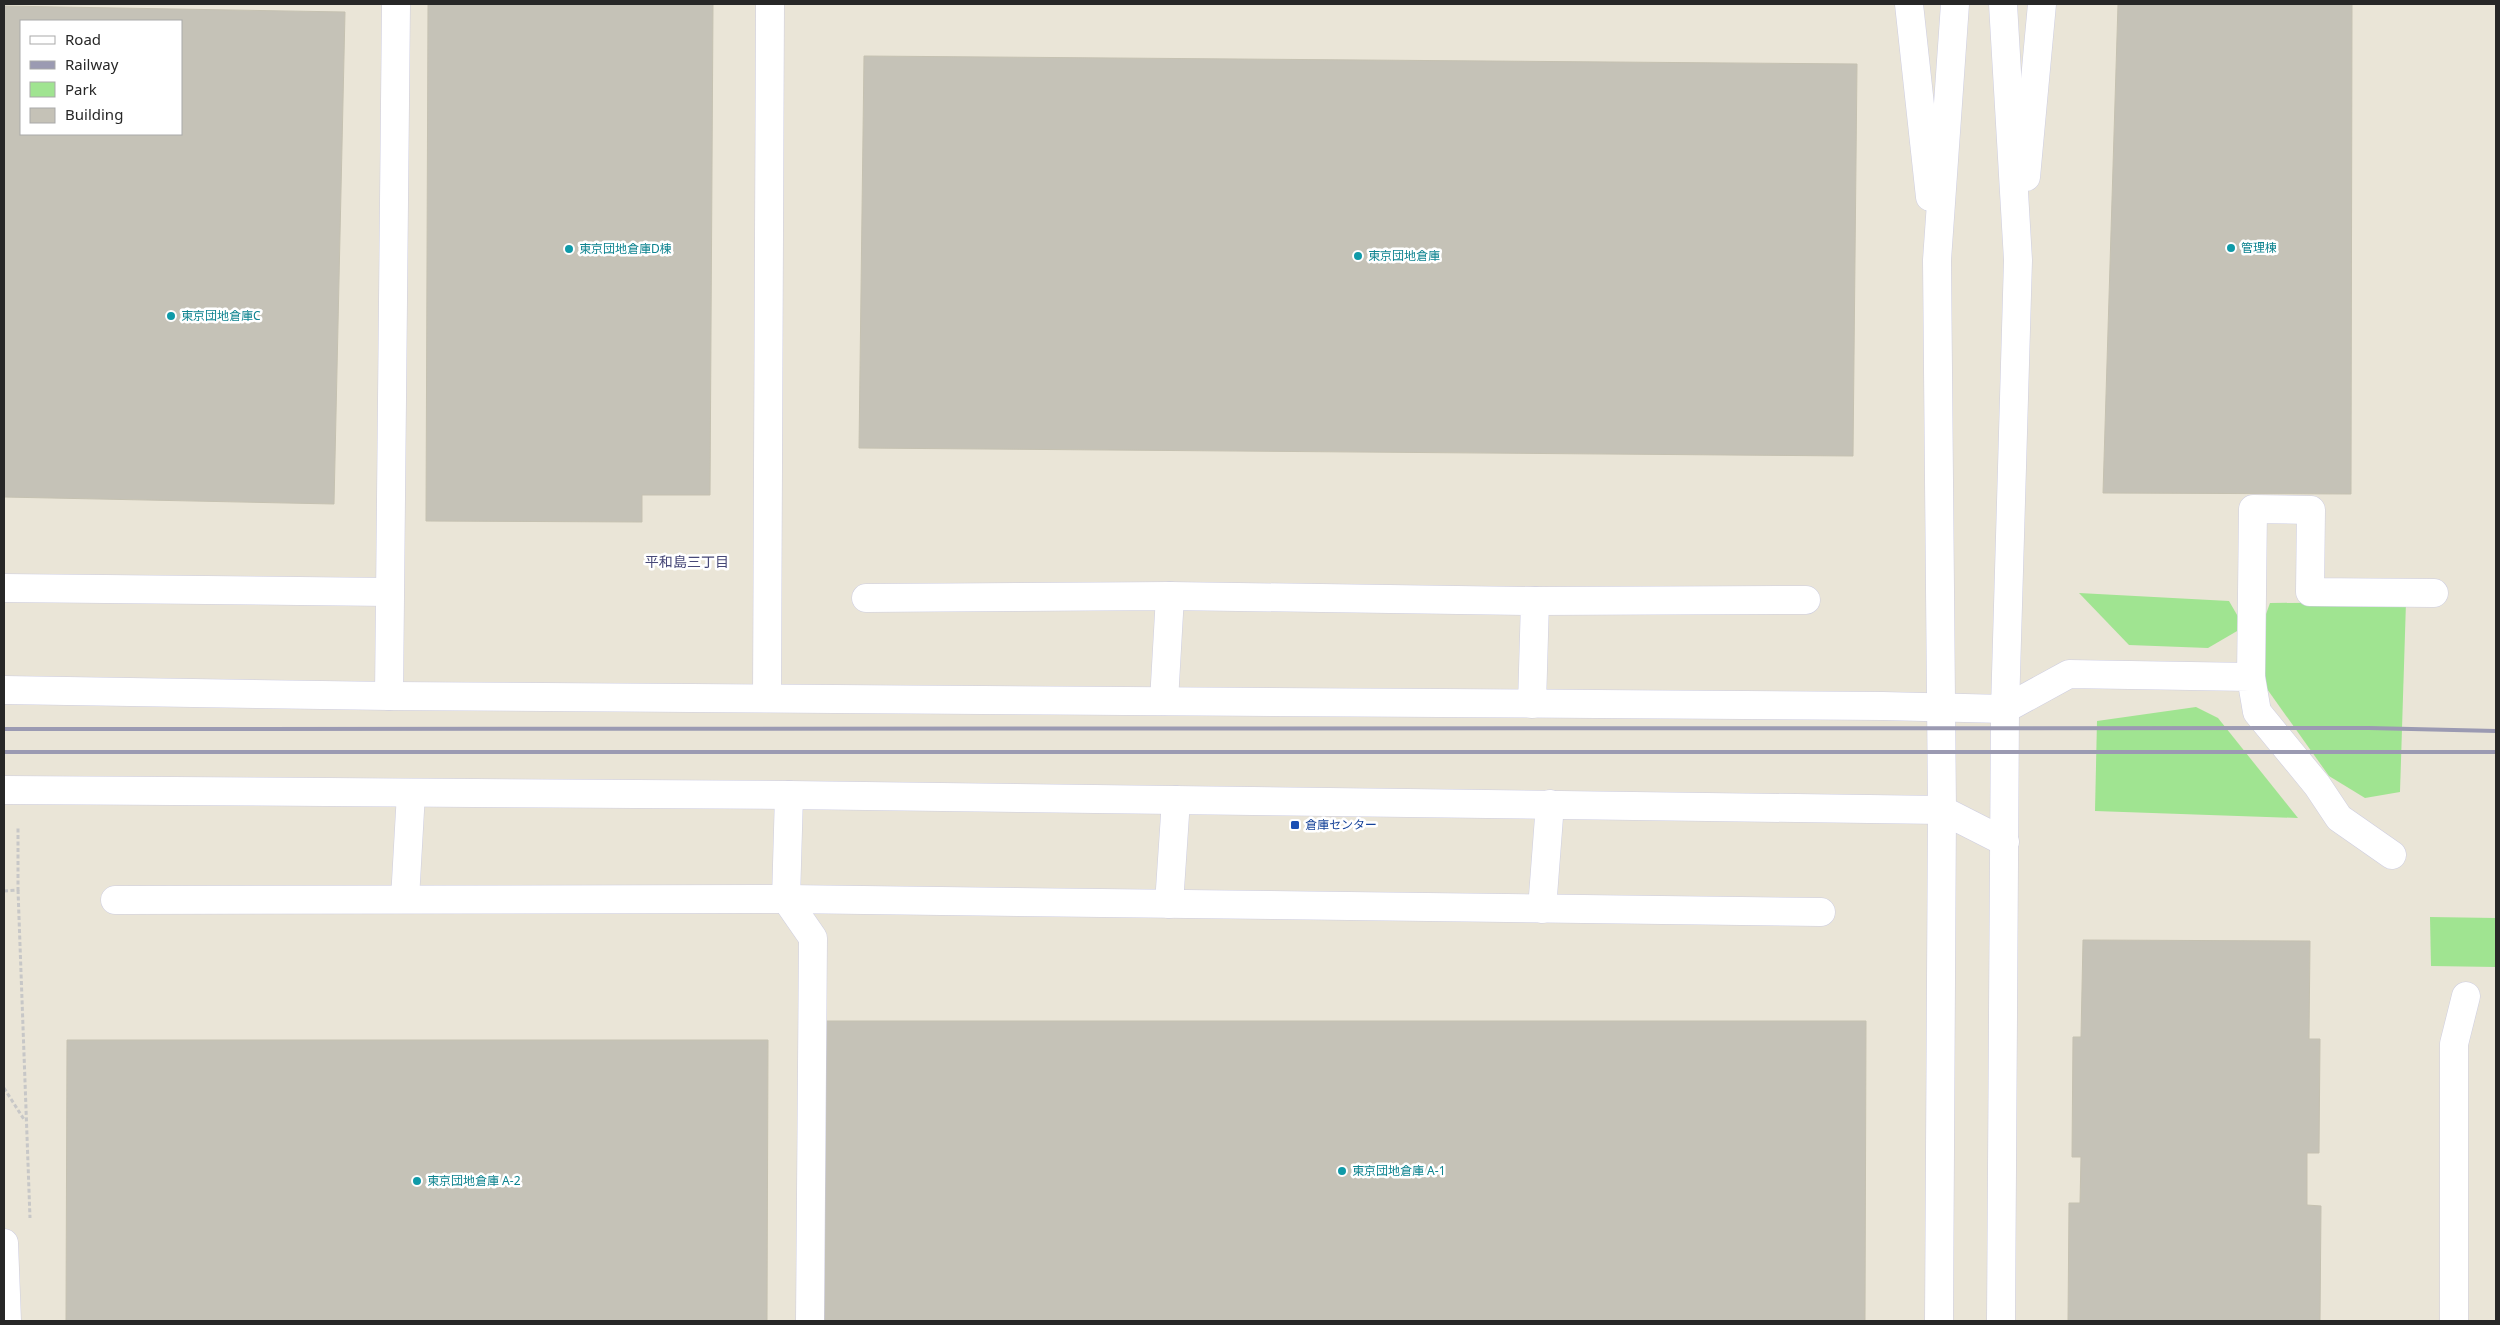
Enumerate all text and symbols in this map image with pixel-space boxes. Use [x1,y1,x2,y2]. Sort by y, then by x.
legend [20,20,182,135]
text: Road [65,29,101,49]
text: Railway [65,54,119,74]
text: Park [65,79,97,99]
text: Building [65,104,123,124]
place label: 管理棟 [2241,239,2277,256]
place label: 東京団地倉庫D棟 [579,240,672,257]
marker: 管理棟 [2225,242,2237,254]
marker: 東京団地倉庫D棟 [563,243,575,255]
place label: 東京団地倉庫 [1368,247,1440,264]
marker: 東京団地倉庫 [1352,250,1364,262]
place label: 東京団地倉庫C [181,307,261,324]
marker: 東京団地倉庫C [165,310,177,322]
district label: 平和島三丁目 [645,552,729,571]
place label: 倉庫センター [1305,816,1377,833]
marker: 倉庫センター [1289,819,1301,831]
place label: 東京団地倉庫 A-1 [1352,1162,1446,1179]
marker: 東京団地倉庫 A-1 [1336,1165,1348,1177]
place label: 東京団地倉庫 A-2 [427,1172,521,1189]
marker: 東京団地倉庫 A-2 [411,1175,423,1187]

